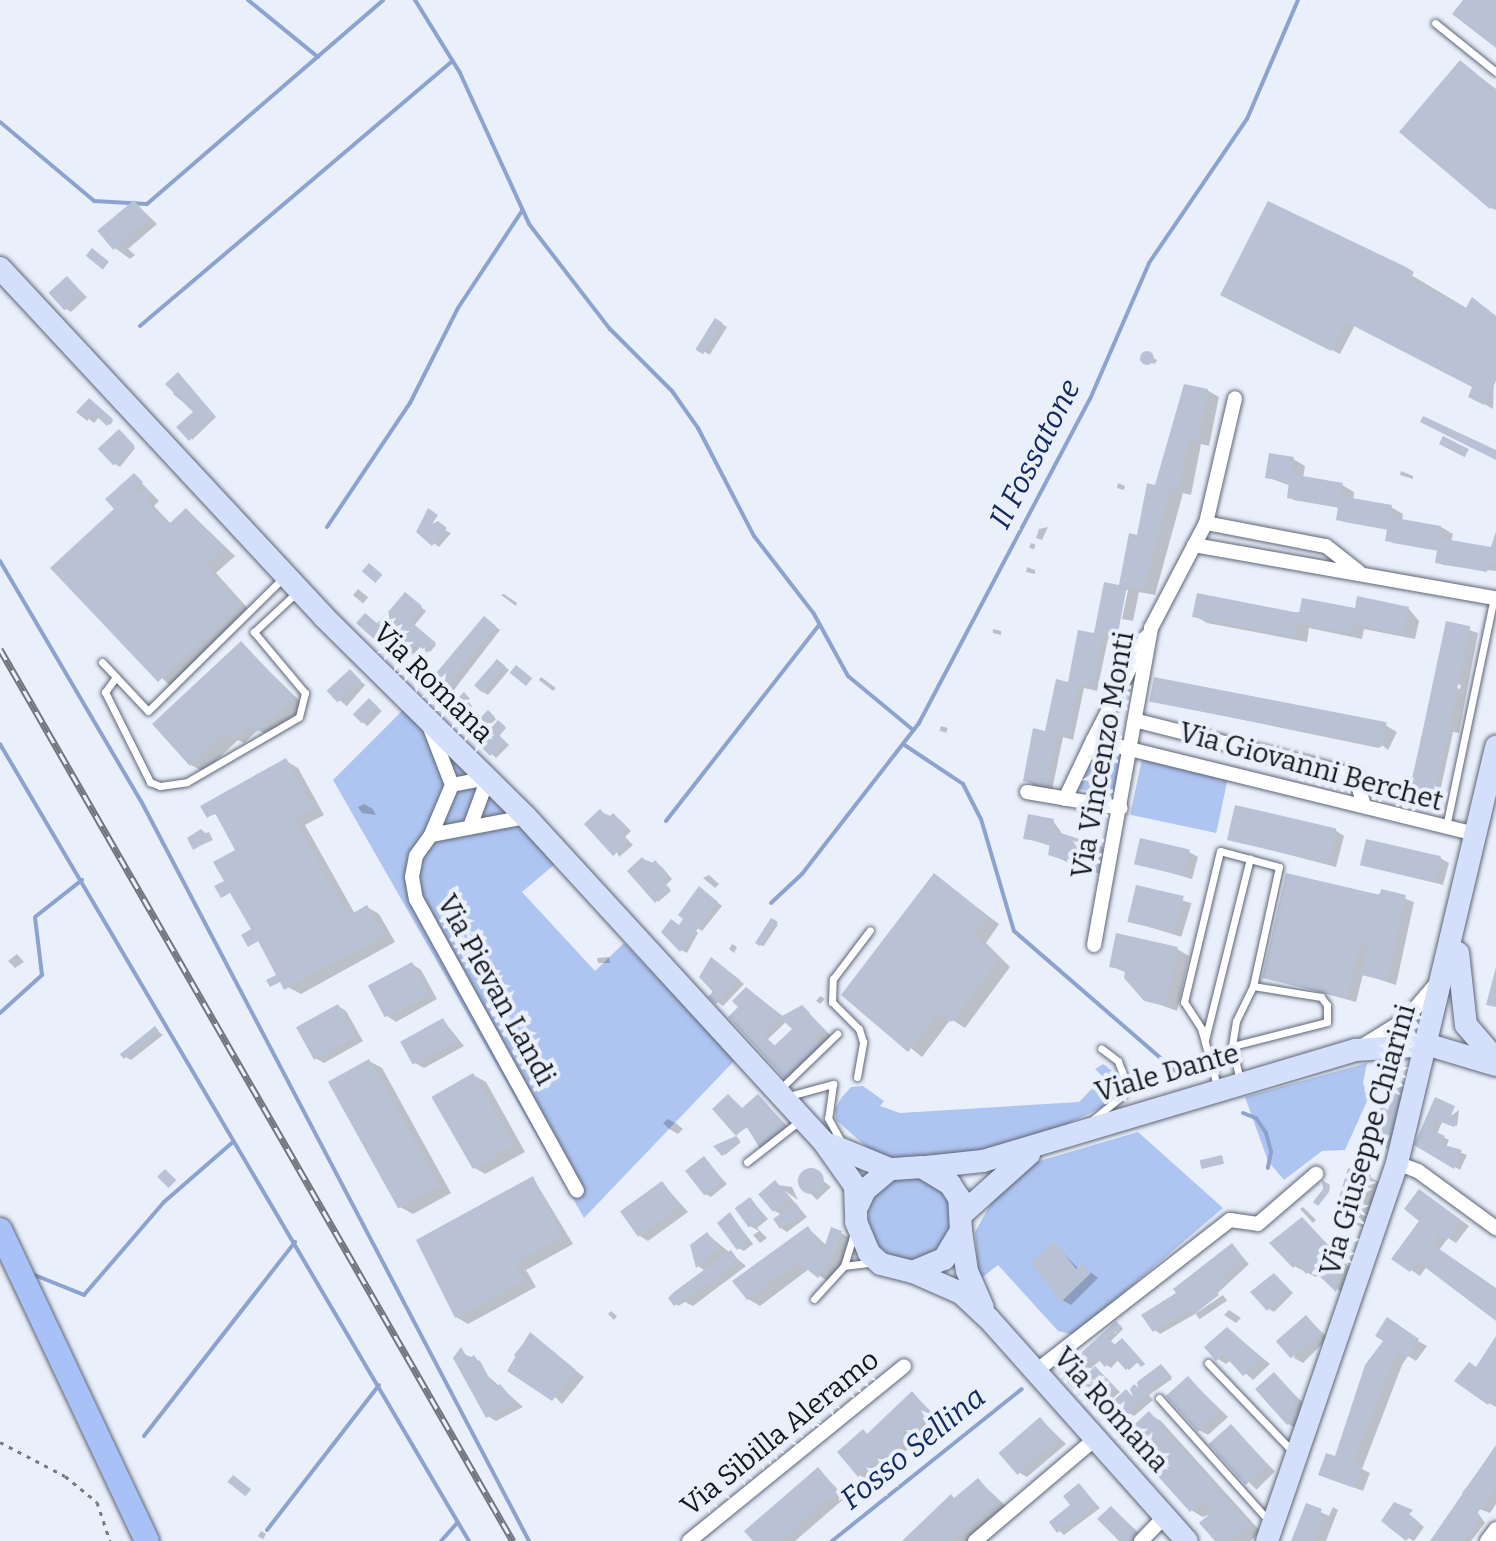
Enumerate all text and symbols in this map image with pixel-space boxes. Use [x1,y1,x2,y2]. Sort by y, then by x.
water label: Il Fossatone [982,374,1088,534]
street label: Via Romana [366,616,500,750]
street label: Via Vincenzo Monti [1065,629,1141,881]
street label: Via Giovanni Berchet [1175,716,1447,818]
street label: Via Pievan Landi [430,889,562,1091]
street label: Via Giuseppe Chiarini [1313,1000,1423,1280]
street label: Viale Dante [1091,1036,1243,1110]
street label: Via Romana [1046,1341,1176,1479]
street label: Via Sibilla Aleramo [674,1343,886,1523]
water label: Fosso Sellina [833,1379,993,1517]

